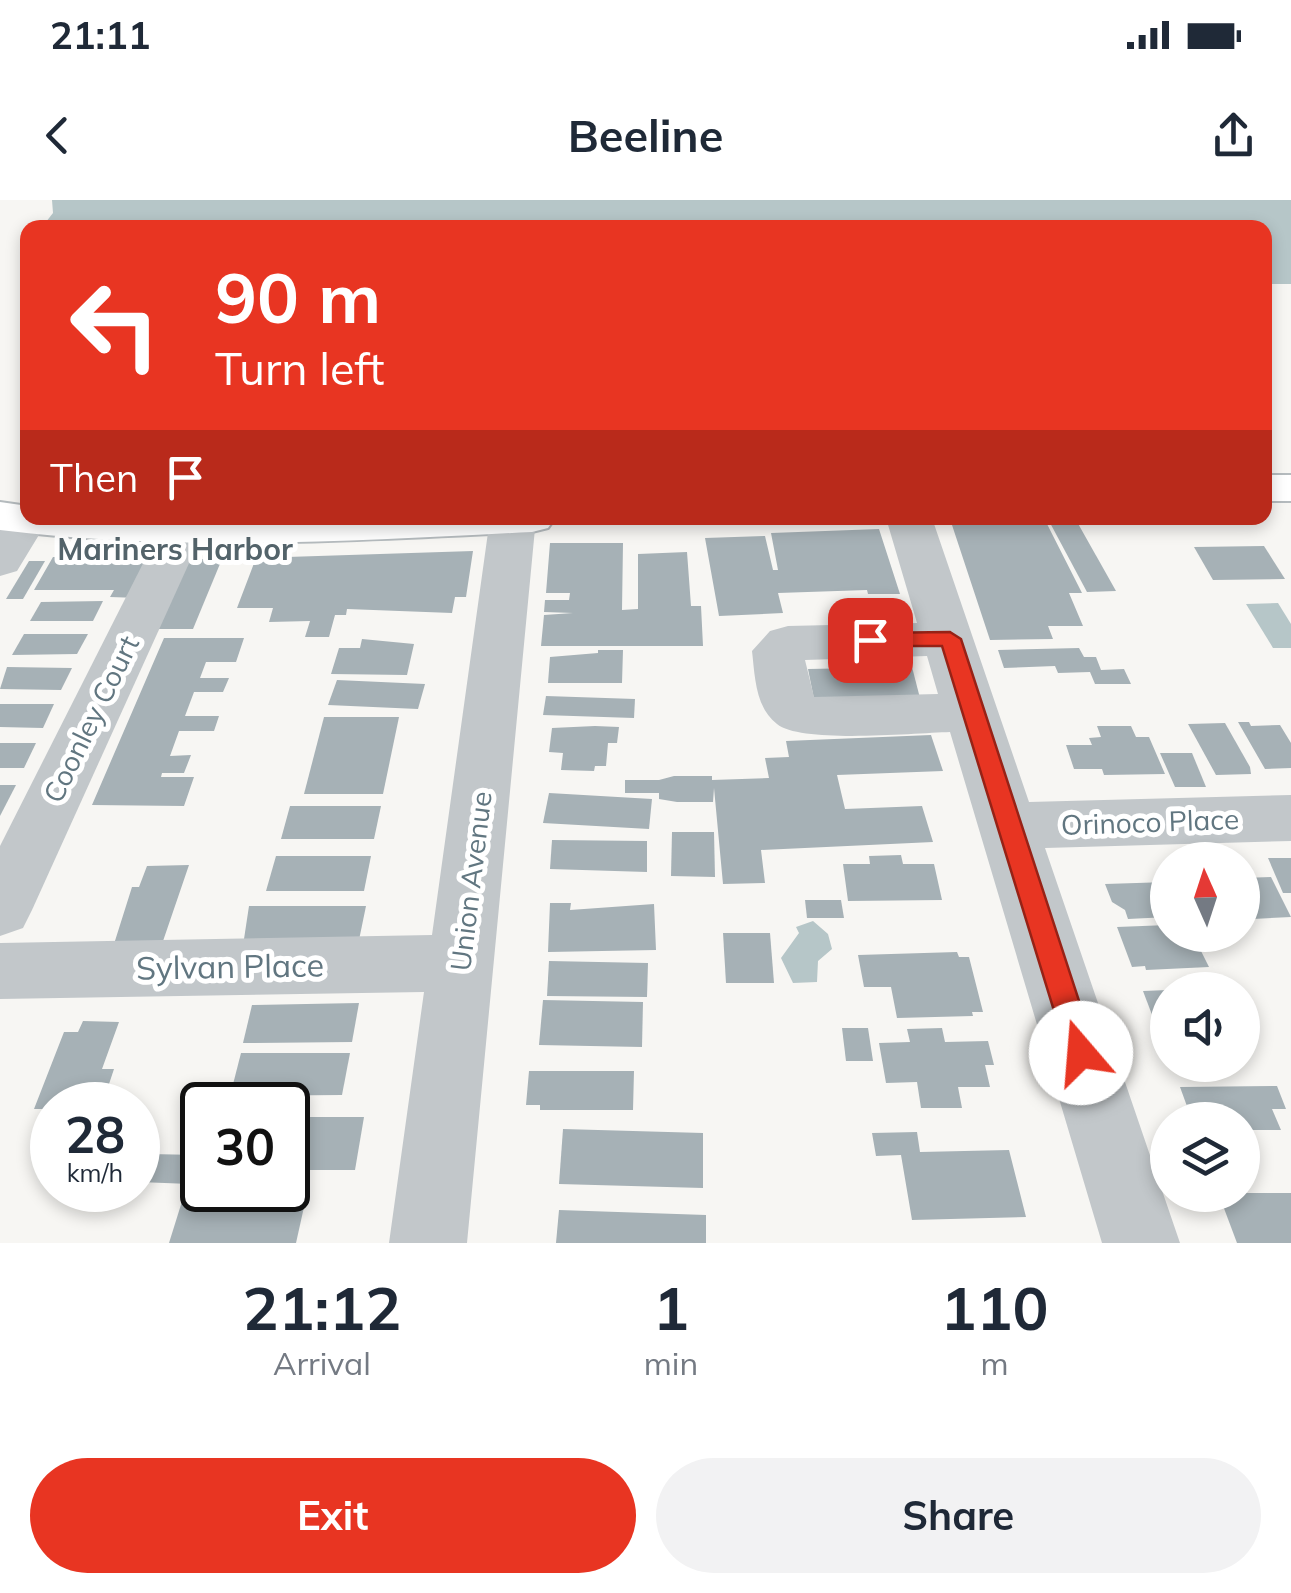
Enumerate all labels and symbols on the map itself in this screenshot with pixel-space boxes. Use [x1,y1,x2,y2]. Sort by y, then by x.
district label: Mariners Harbor [57,530,293,568]
pin [828,598,913,683]
street label: Coonley Court [35,629,146,808]
street label: Union Avenue [442,789,499,973]
street label: Orinoco Place [1060,801,1240,842]
north arrow [1150,842,1260,952]
street label: Sylvan Place [136,944,324,988]
position arrow [1029,1001,1133,1105]
speed limit sign: 30 [180,1082,310,1212]

